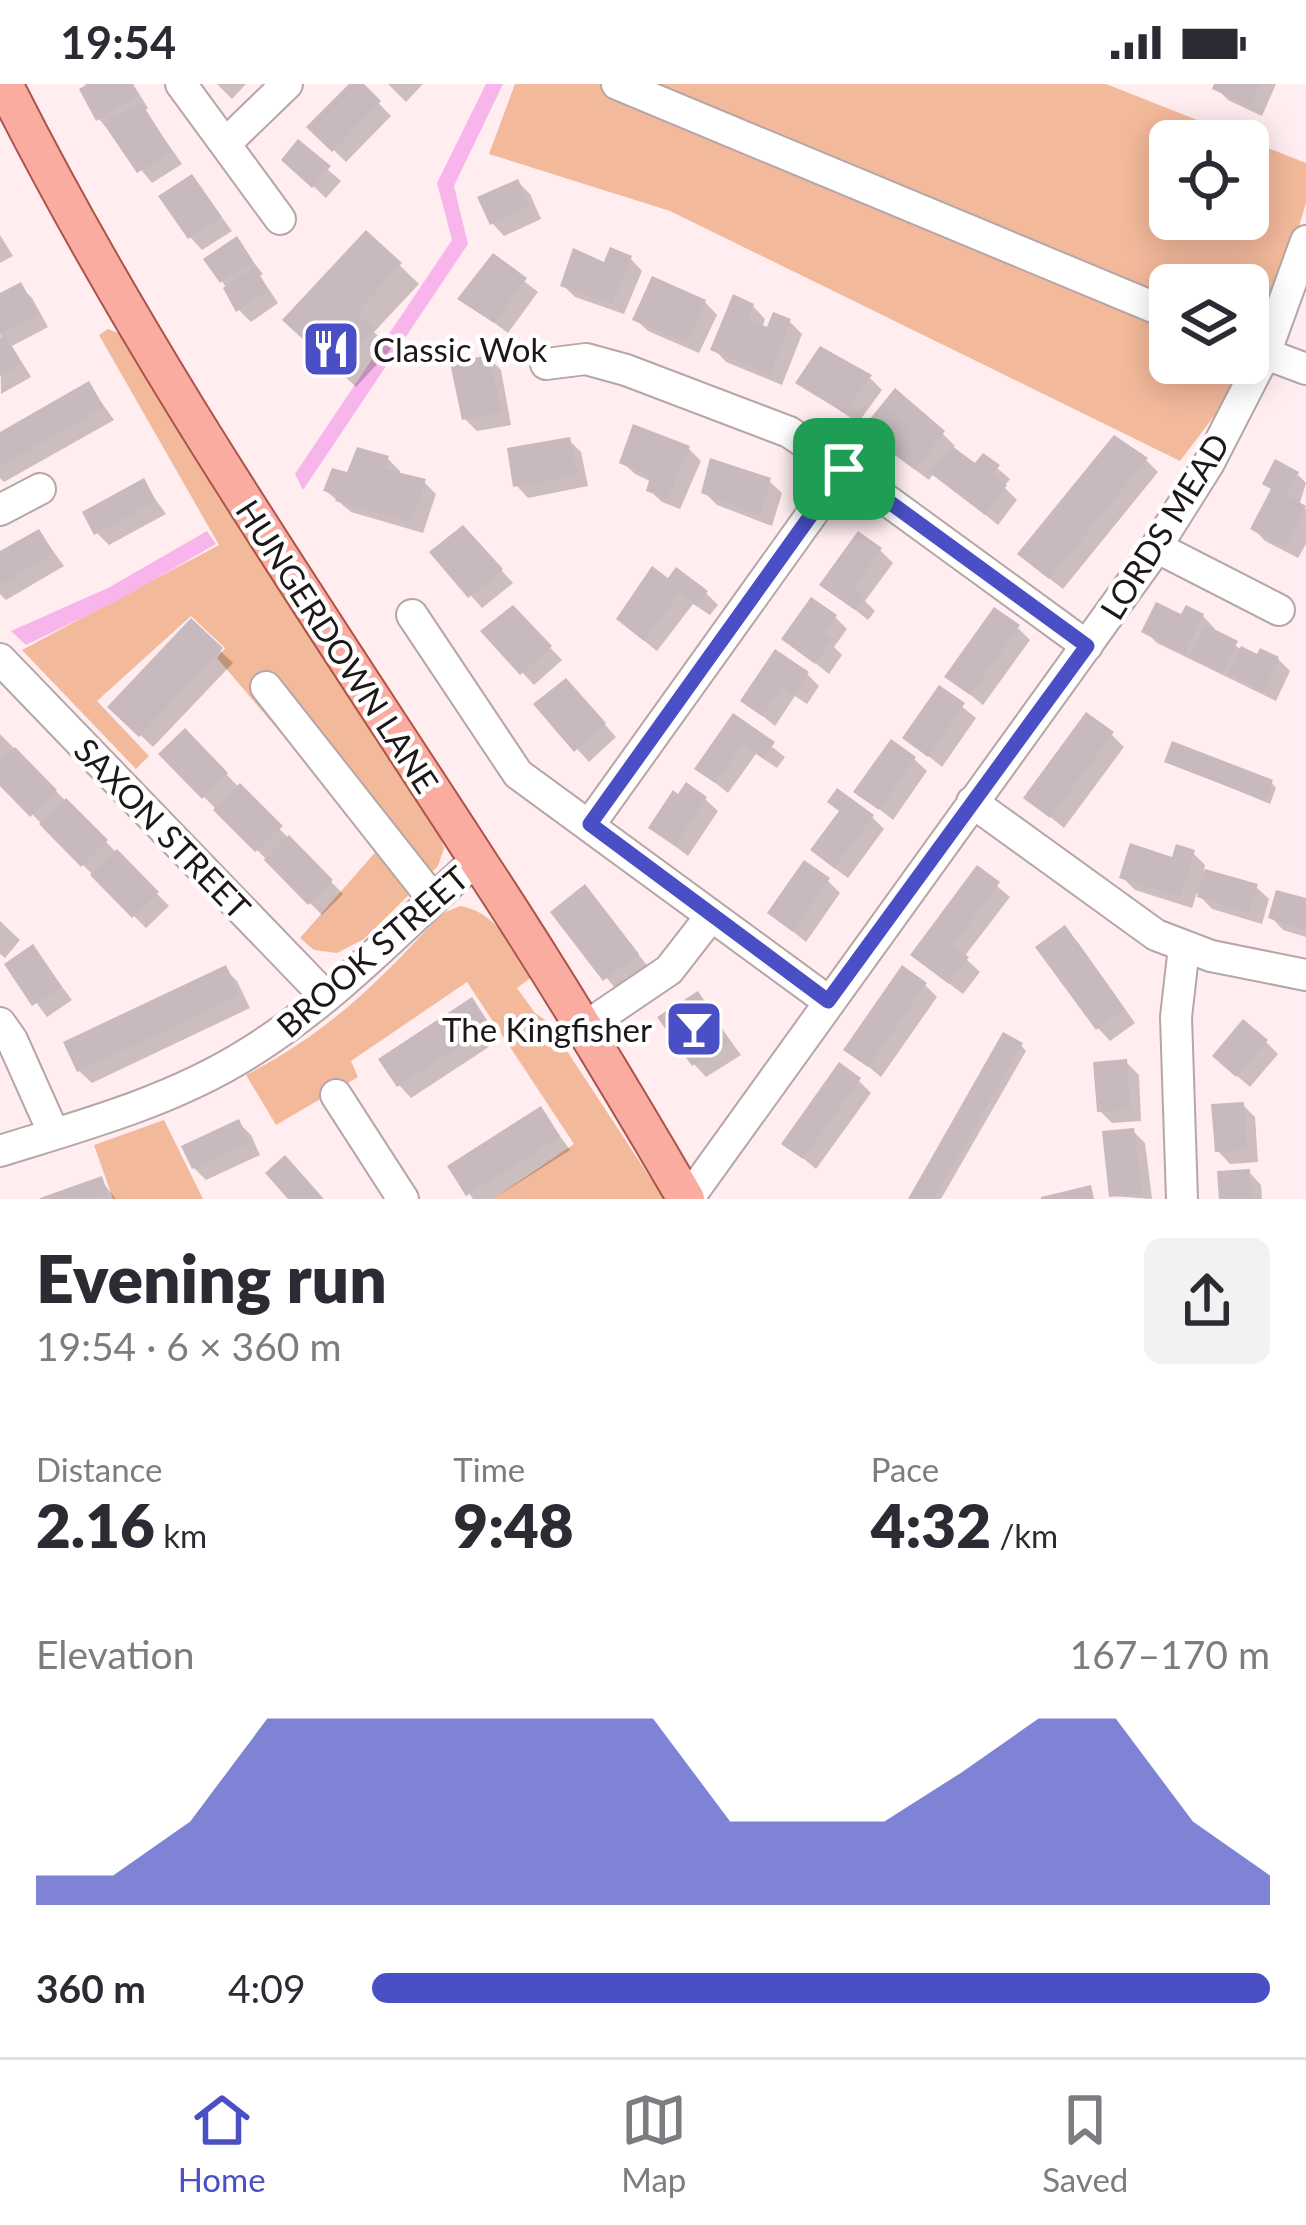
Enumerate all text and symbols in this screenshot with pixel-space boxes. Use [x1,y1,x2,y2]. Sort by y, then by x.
text: 19:54 [60,15,176,69]
map controls [1149,120,1269,384]
button: locate [1149,120,1269,240]
button: layers [1149,264,1269,384]
restaurant icon: Classic Wok [300,318,362,380]
place label: Classic Wok [373,329,548,369]
pin [793,418,895,520]
street label: LORDS MEAD [1091,426,1237,626]
icon: arrive [811,436,877,502]
street label: HUNGERDOWN LANE [228,492,448,800]
street label: SAXON STREET [67,729,260,927]
street label: BROOK STREET [268,857,476,1045]
bar icon: The Kingfisher [663,998,725,1060]
place label: The Kingfisher [442,1009,652,1049]
text: Evening run [36,1238,387,1317]
button: share [1144,1238,1270,1364]
text: 19:54 · 6 × 360 m [36,1323,341,1369]
text: Distance [36,1449,163,1489]
text: Time [453,1449,525,1489]
text: Pace [871,1449,939,1489]
text: 2.16 [36,1489,155,1561]
text: 9:48 [453,1489,574,1561]
text: 4:32 [871,1489,991,1561]
text: km [155,1515,207,1555]
text: /km [991,1515,1058,1555]
text: Elevation [36,1631,194,1677]
text: 167–170 m [1070,1631,1270,1677]
text: 360 m [36,1965,146,2011]
text: 4:09 [228,1965,306,2011]
tab: Home [178,2087,266,2199]
tab: Map [621,2087,687,2199]
tab: Saved [1042,2087,1128,2199]

